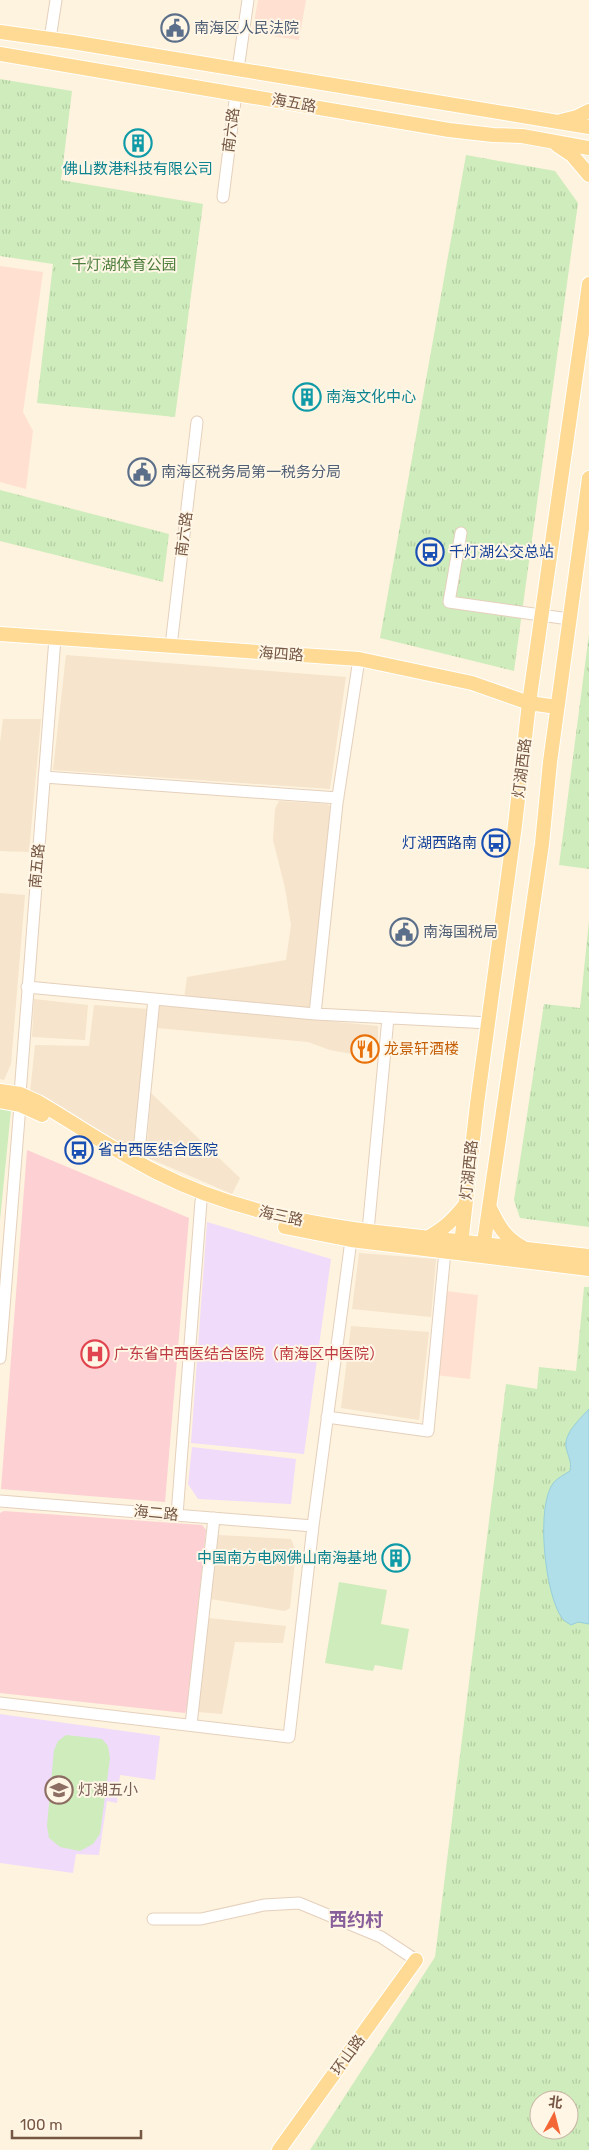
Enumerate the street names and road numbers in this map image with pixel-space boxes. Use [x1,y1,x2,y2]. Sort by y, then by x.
street label: 海五路 [270,90,318,116]
street label: 南六路 [219,107,243,153]
street label: 南六路 [172,511,196,557]
street label: 海四路 [258,643,304,665]
street label: 灯湖西路 [509,737,535,799]
street label: 南五路 [26,843,48,889]
street label: 灯湖西路 [457,1139,481,1201]
street label: 海三路 [257,1203,305,1229]
street label: 海二路 [133,1502,179,1524]
street label: 环山路 [327,2032,369,2078]

